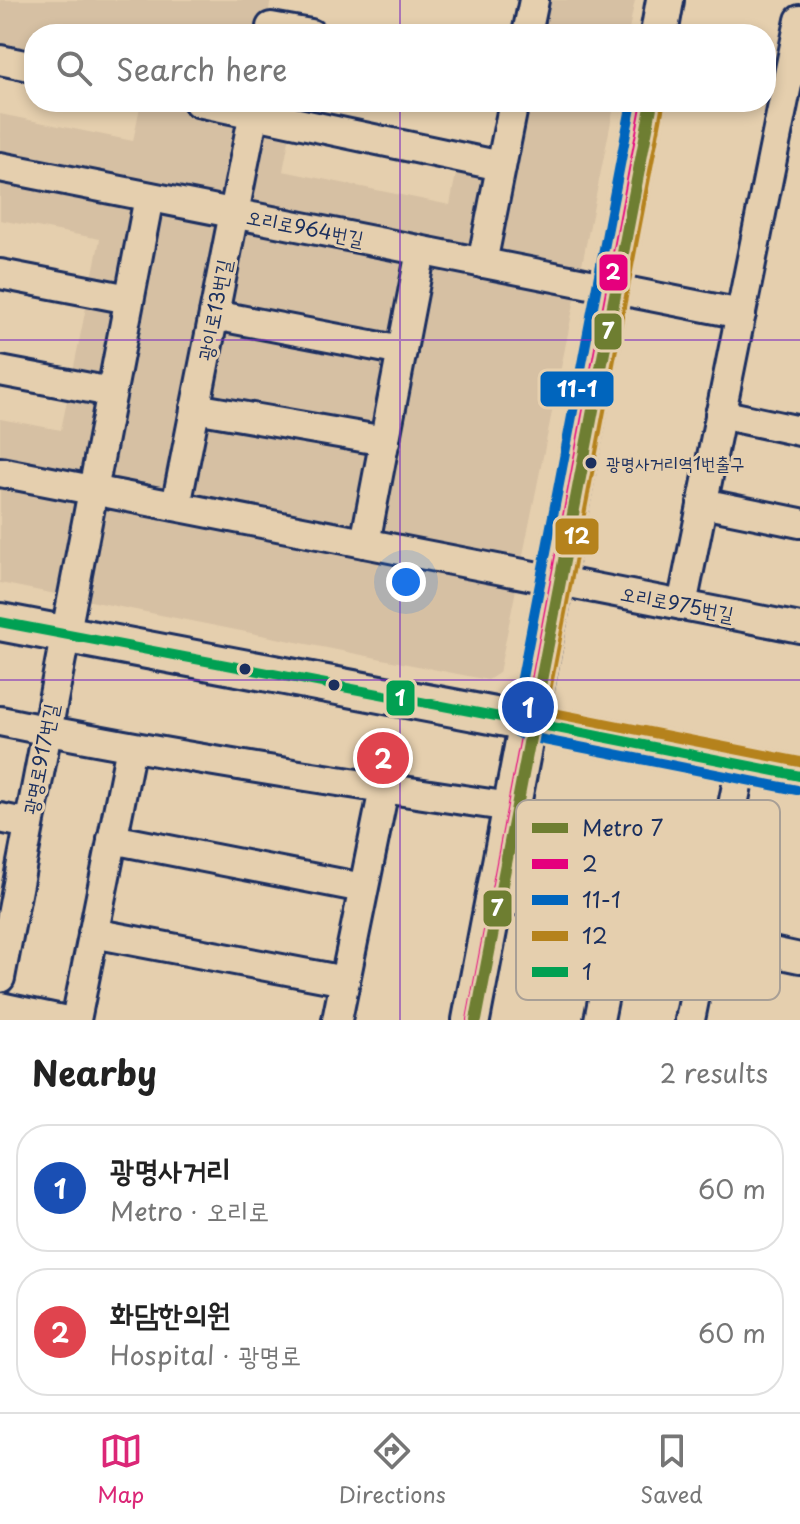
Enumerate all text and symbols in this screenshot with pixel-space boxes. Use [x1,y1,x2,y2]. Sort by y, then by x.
search box [24,24,776,112]
icon: search [52,46,96,90]
text: Search here [116,46,288,91]
street label: 오리로964번길 [244,201,366,253]
line badge: 2 [598,253,629,292]
text: 2 [605,254,621,287]
street label: 광이로13번길 [190,257,239,363]
line badge: 7 [593,312,623,351]
text: 7 [602,313,615,346]
line badge: 11-1 [539,370,615,408]
text: 11-1 [557,371,597,404]
place label: 광명사거리역1번출구 [606,449,744,476]
marker: 광명사거리역1번출구 [583,455,599,471]
line badge: 12 [554,517,600,556]
text: 12 [564,518,590,551]
your location [386,562,426,602]
street label: 오리로975번길 [618,577,737,629]
unlabelled marker [237,661,253,677]
unlabelled marker [326,677,342,693]
pin: 1 [502,677,554,737]
line badge: 1 [385,679,416,717]
text: 1 [395,680,405,713]
street label: 광명로917번길 [15,701,65,817]
pin: 2 [357,728,409,788]
legend [516,800,780,1000]
text: Metro 7 [582,810,663,843]
text: 2 [582,846,598,879]
text: 11-1 [582,882,621,915]
line badge: 7 [482,889,513,928]
text: 7 [491,890,504,923]
text: 12 [582,918,607,951]
text: 1 [582,954,592,987]
text: Nearby [32,1046,157,1098]
text: 2 results [660,1053,768,1092]
text: 광명사거리 [110,1146,231,1191]
text: 1 [54,1169,66,1208]
text: 60 m [698,1169,766,1208]
text: Metro · 오리로 [110,1191,269,1230]
text: 화담한의원 [110,1290,231,1335]
text: 2 [51,1313,69,1352]
text: 60 m [698,1313,766,1352]
text: Hospital · 광명로 [110,1335,301,1374]
tab: Map [97,1429,144,1510]
tab: Directions [339,1429,446,1510]
tab: Saved [640,1429,703,1510]

